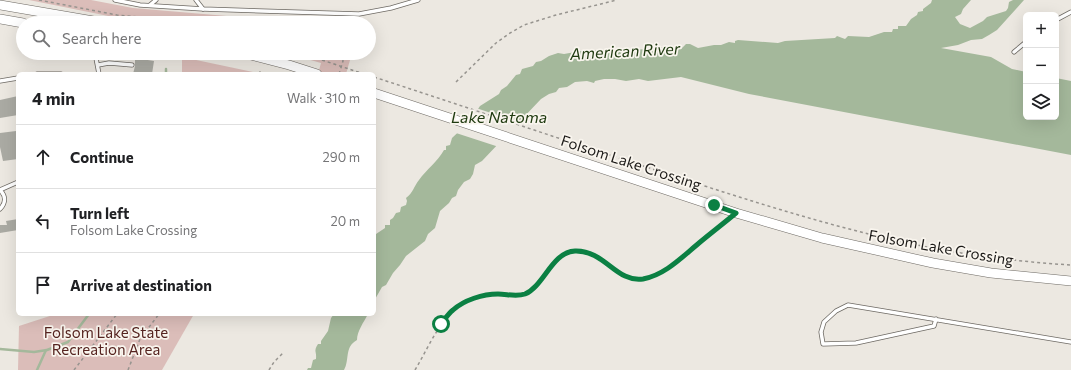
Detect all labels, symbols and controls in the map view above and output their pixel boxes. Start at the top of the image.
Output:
map controls [1023,12,1059,120]
button: + [1023,12,1059,48]
search box [16,16,376,60]
icon: search [30,27,52,49]
text: Search here [62,29,141,47]
water label: American River [568,38,681,63]
button: − [1023,48,1059,84]
button: layers [1023,84,1059,120]
text: 4 min [32,88,75,109]
text: Walk · 310 m [287,90,360,106]
water label: Lake Natoma [451,107,547,126]
street label: Folsom Lake Crossing [559,131,704,193]
icon: ahead [32,146,54,168]
text: Continue [70,148,134,166]
text: 290 m [323,149,360,165]
route end [705,196,723,214]
text: Turn left [70,204,129,222]
icon: left [32,210,54,232]
text: 20 m [331,213,360,229]
text: Folsom Lake Crossing [70,222,197,238]
street label: Folsom Lake Crossing [867,225,1015,269]
icon: arrive [32,274,54,296]
text: Arrive at destination [70,276,212,294]
route start [432,315,450,333]
park label: Folsom Lake State Recreation Area [44,323,168,358]

